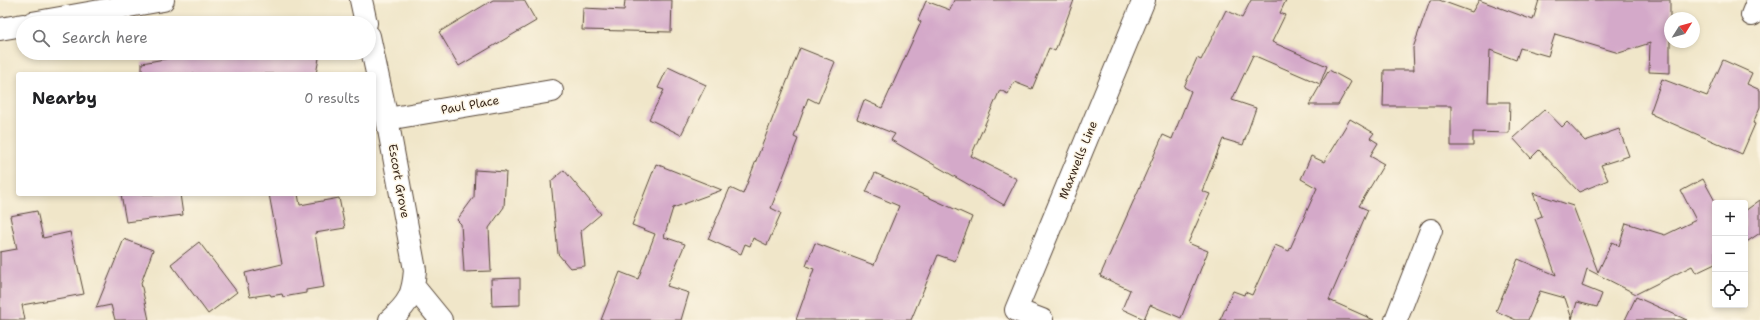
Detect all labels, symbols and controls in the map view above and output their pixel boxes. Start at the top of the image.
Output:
north arrow [1664,12,1700,48]
search box [16,16,376,60]
icon: search [30,27,52,49]
text: Search here [62,28,148,48]
text: Nearby [32,87,97,109]
text: 0 results [304,90,360,107]
street label: Paul Place [440,92,501,118]
street label: Maxwells Line [1055,118,1101,202]
street label: Escort Grove [385,143,413,219]
map controls [1712,200,1748,308]
button: + [1712,200,1748,236]
button: − [1712,236,1748,272]
button: locate [1712,272,1748,308]

